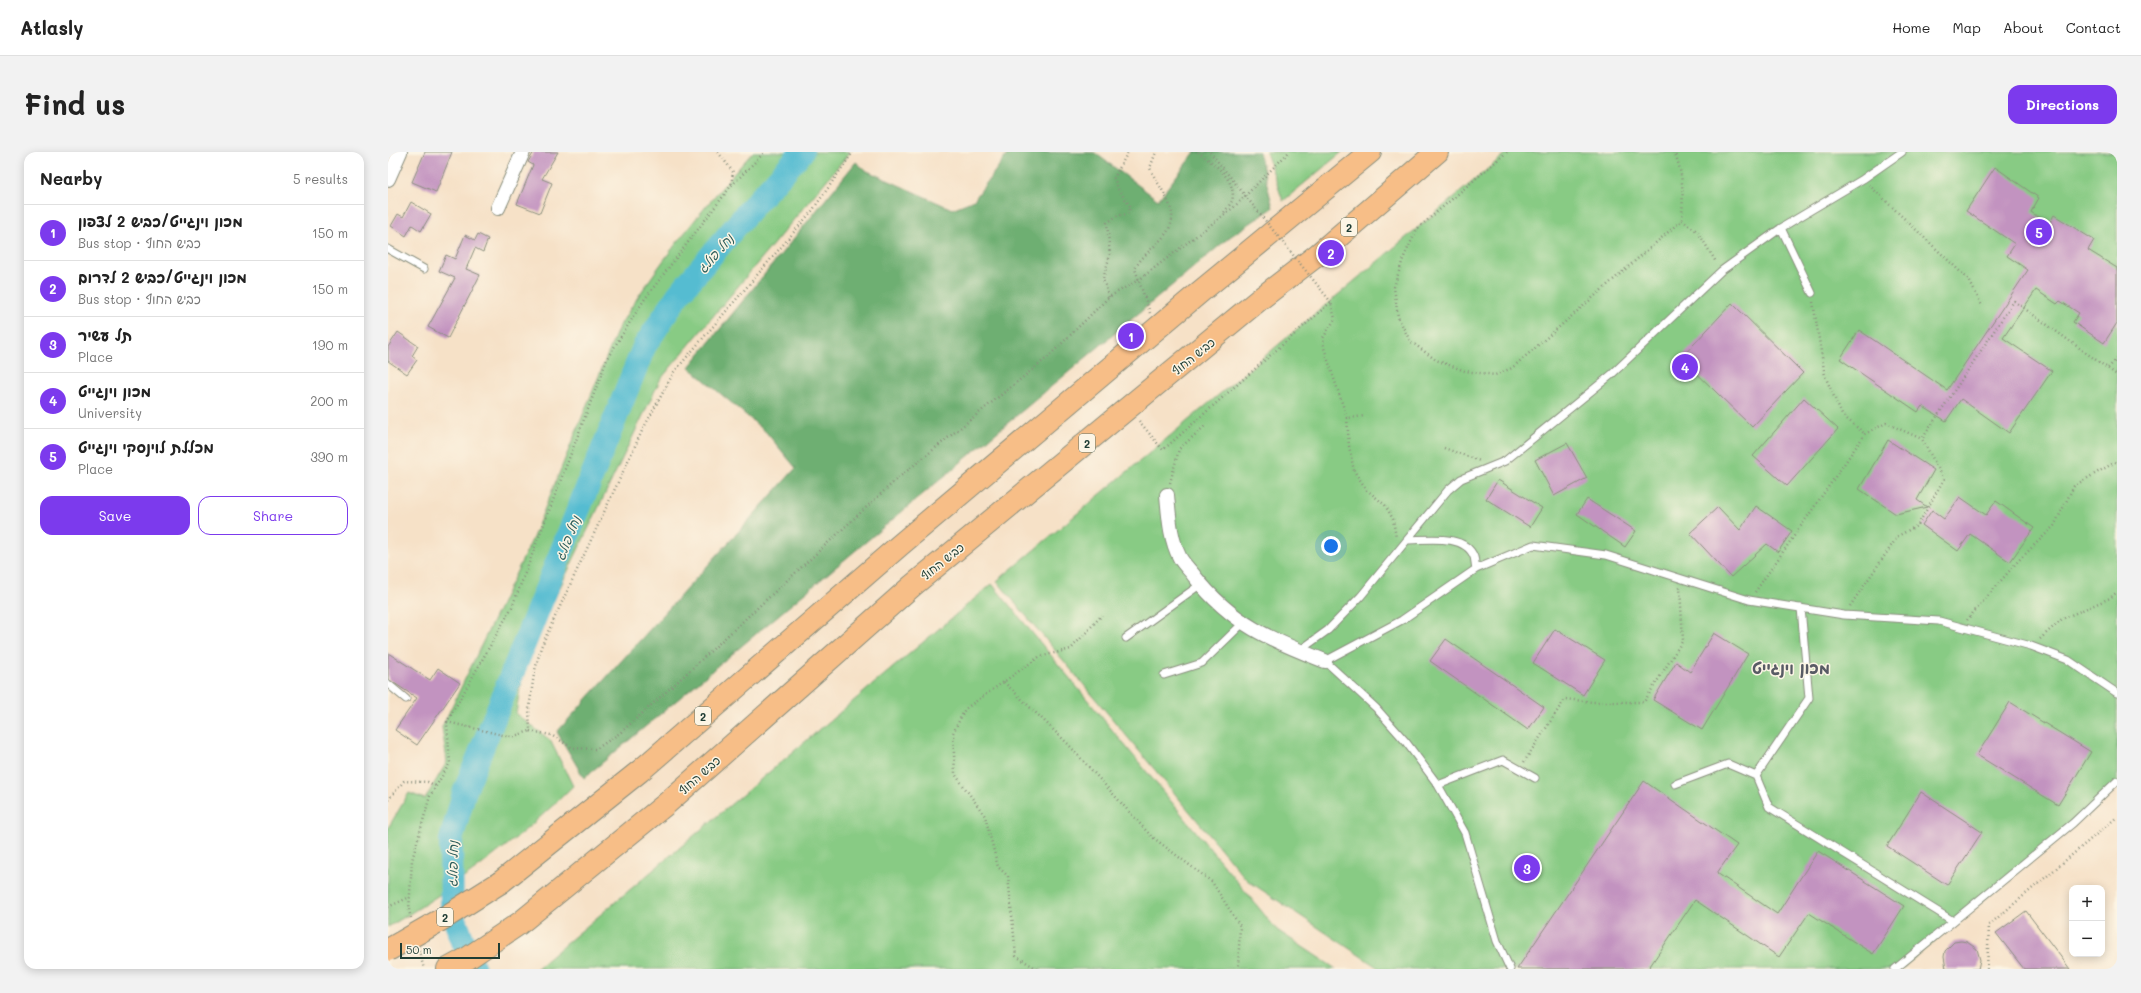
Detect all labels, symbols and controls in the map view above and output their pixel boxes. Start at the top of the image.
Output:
text: Atlasly [20,15,83,40]
text: Home [1892,18,1930,37]
text: Map [1952,18,1981,37]
text: About [2003,18,2044,37]
text: Contact [2066,18,2121,37]
button: Directions [2008,85,2117,124]
text: Find us [24,86,125,122]
text: Nearby [40,167,102,189]
text: 5 results [293,170,348,187]
text: מכון וינגייט/כביש 2 לצפון [78,211,243,231]
pin: 5 [2026,217,2052,247]
road number: 2 [1341,218,1357,236]
text: 1 [50,224,56,241]
text: 150 m [312,224,348,241]
water label: נחל פולג [693,229,737,276]
text: Bus stop · כביש החוף [78,234,201,251]
pin: 2 [1318,238,1344,268]
text: מכון וינגייט/כביש 2 לדרום [78,267,247,287]
text: 2 [49,280,57,297]
text: 150 m [312,280,348,297]
text: Bus stop · כביש החוף [78,290,201,307]
pin: 1 [1118,321,1144,351]
text: תל עשיר [78,325,132,345]
street label: כביש החוף [1168,334,1218,378]
text: 3 [49,336,57,353]
text: 190 m [312,336,348,353]
text: Place [78,348,113,365]
pin: 4 [1672,352,1698,382]
text: מכון וינגייט [78,381,151,401]
text: 4 [49,392,57,409]
text: 200 m [310,392,348,409]
text: University [78,404,142,421]
road number: 2 [1079,434,1095,452]
text: מכללת לוינסקי וינגייט [78,437,214,457]
text: 5 [49,448,57,465]
text: 390 m [310,448,348,465]
text: Place [78,460,113,477]
button: Save [40,496,190,535]
button: Share [198,496,348,535]
water label: נחל פולג [550,512,584,563]
your location [1321,536,1341,556]
street label: כביש החוף [917,539,967,583]
district label: מכון וינגייט [1752,657,1830,678]
road number: 2 [695,707,711,725]
street label: כביש החוף [675,752,723,798]
water label: נחל פולג [443,840,461,887]
pin: 3 [1514,853,1540,883]
map controls [2069,885,2105,957]
button: + [2069,885,2105,921]
road number: 2 [437,908,453,926]
button: − [2069,921,2105,957]
scale bar [400,941,500,960]
text: 50 m [406,942,432,957]

